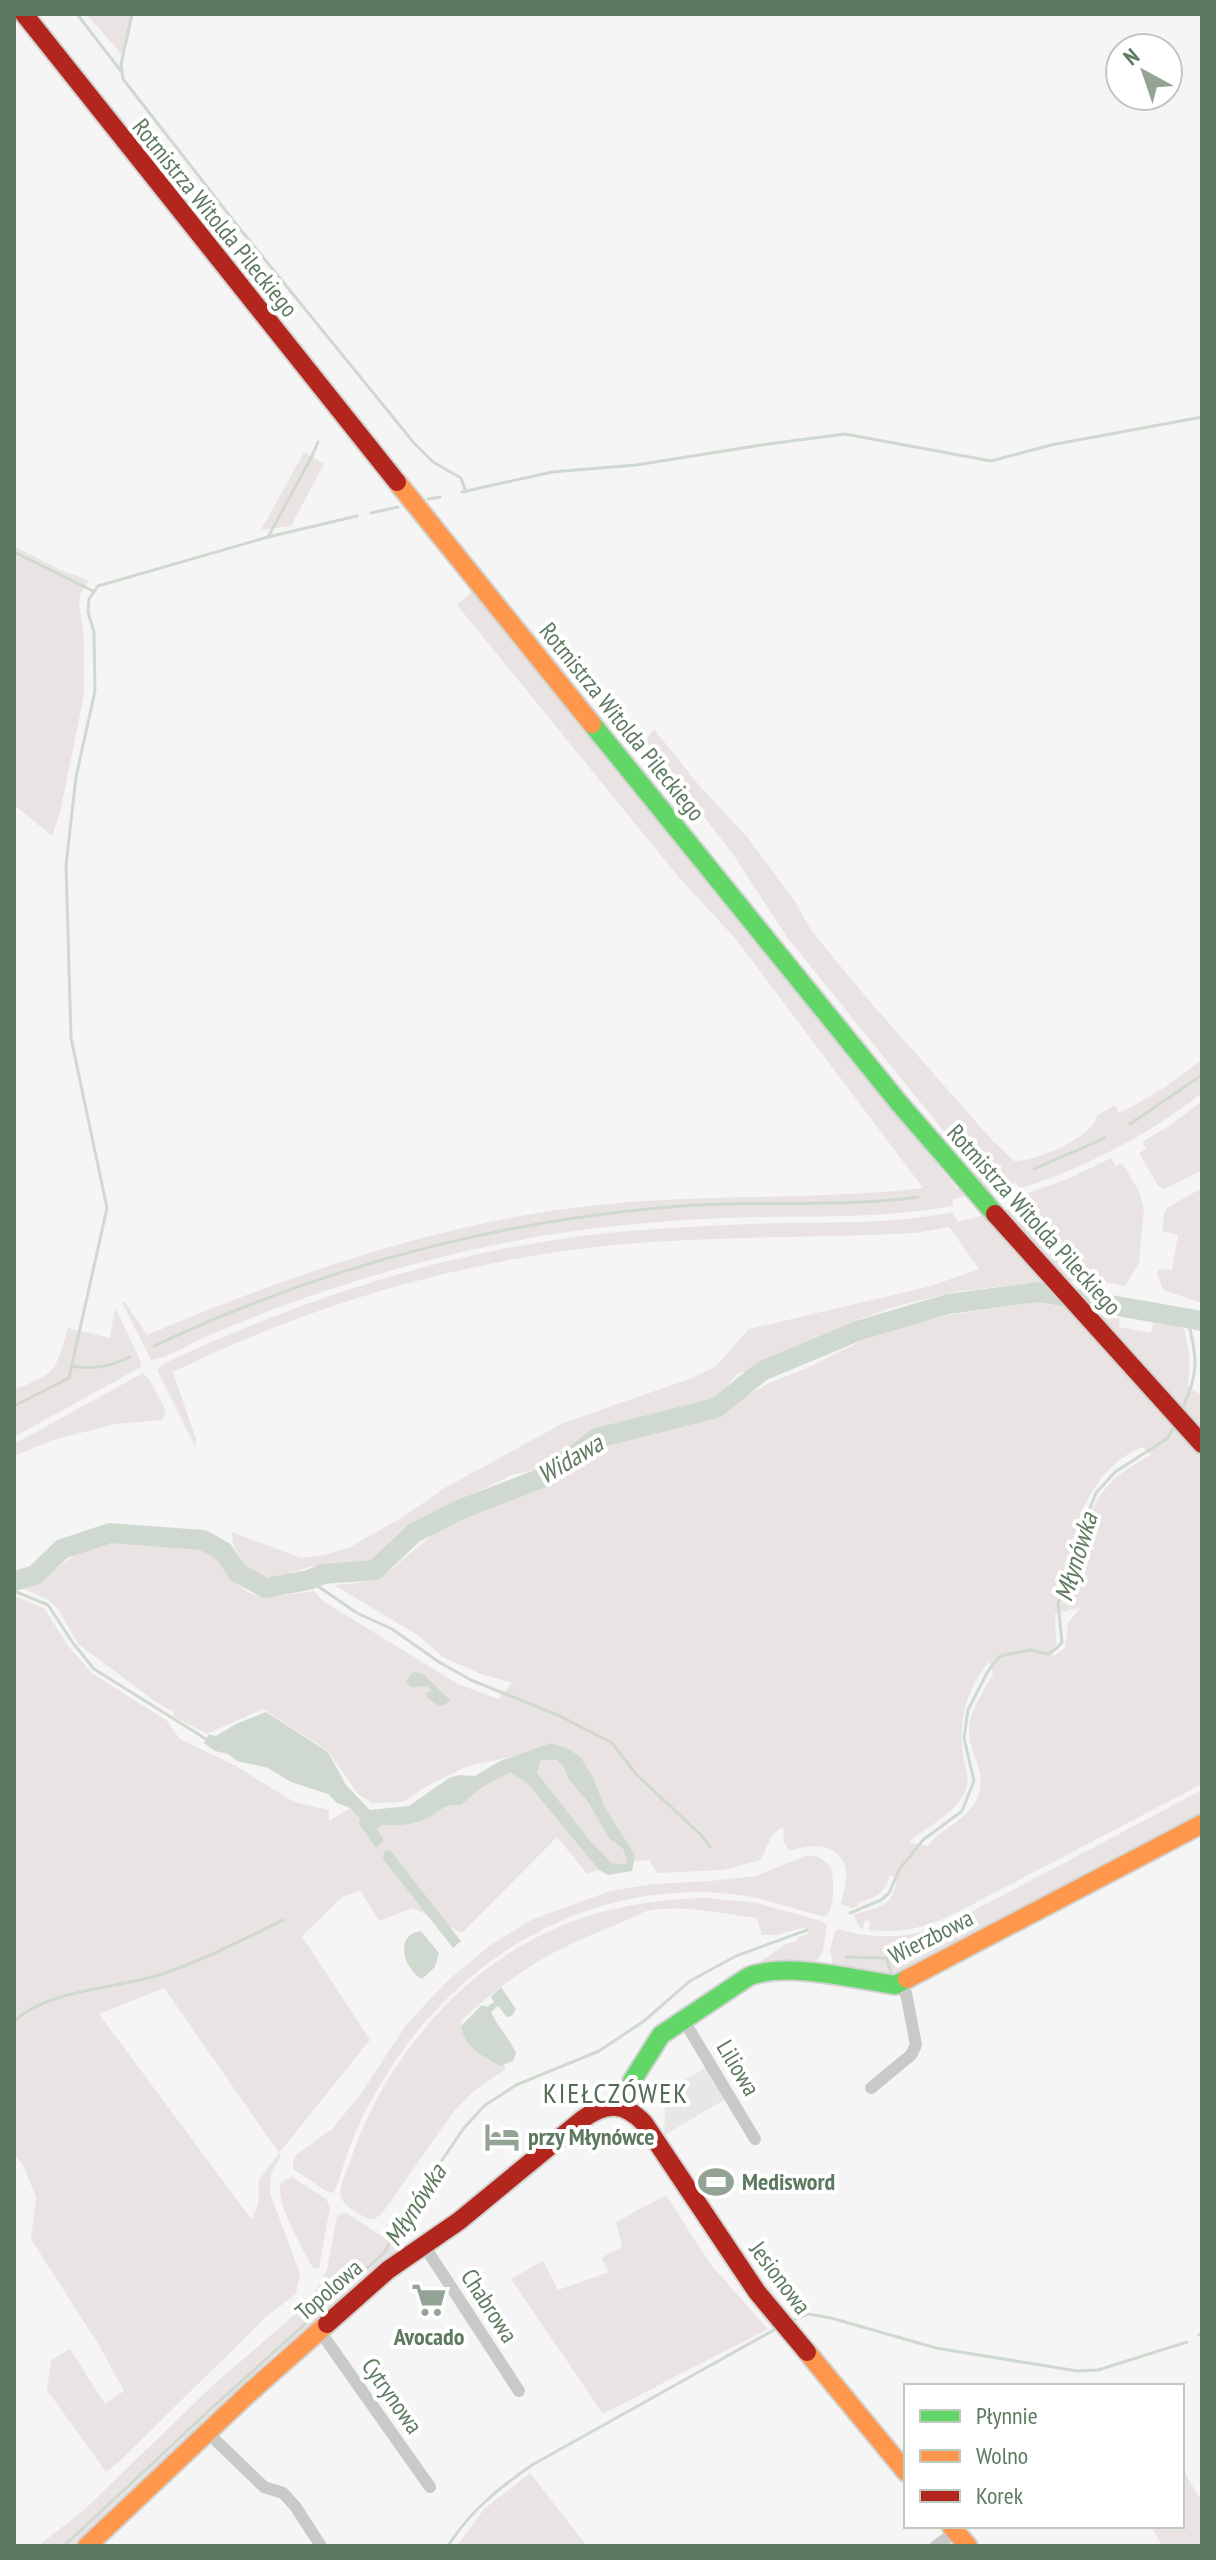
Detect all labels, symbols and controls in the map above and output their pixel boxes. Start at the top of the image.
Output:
north arrow [1104,32,1184,112]
text: N [1118,42,1145,71]
street label: Rotmistrza Witolda Pileckiego [126,112,305,323]
street label: Rotmistrza Witolda Pileckiego [533,616,712,827]
street label: Rotmistrza Witolda Pileckiego [940,1118,1128,1322]
water label: Widawa [531,1425,610,1491]
water label: Młynówka [1046,1507,1105,1605]
street label: Wierzbowa [883,1902,978,1971]
street label: Liliowa [710,2034,767,2101]
district label: KIEŁCZÓWEK [543,2074,689,2111]
hotel icon: przy Młynówce [483,2118,521,2156]
place label: przy Młynówce [528,2121,654,2152]
water label: Młynówka [376,2156,454,2252]
sports icon: Medisword [697,2163,735,2201]
place label: Medisword [742,2166,835,2197]
street label: Jesionowa [742,2234,818,2321]
street label: Topolowa [289,2252,369,2327]
street label: Chabrowa [454,2263,525,2349]
supermarket icon: Avocado [410,2281,448,2319]
place label: Avocado [393,2321,465,2352]
street label: Cytrynowa [355,2352,430,2440]
legend [904,2384,1184,2528]
text: Płynnie [976,2400,1038,2431]
text: Wolno [976,2440,1028,2471]
text: Korek [976,2480,1024,2511]

